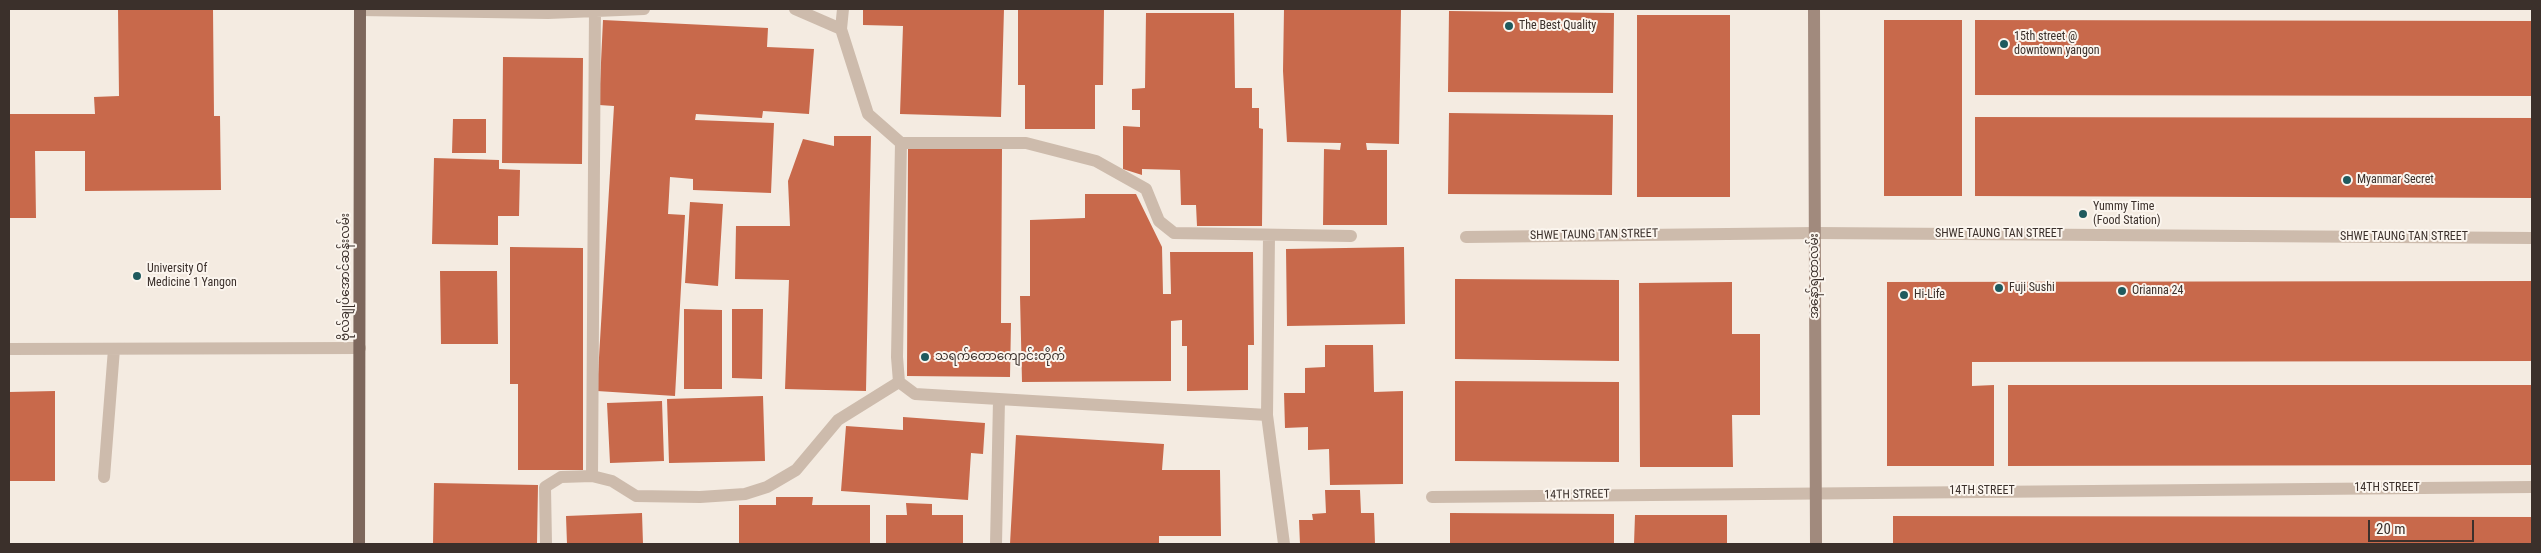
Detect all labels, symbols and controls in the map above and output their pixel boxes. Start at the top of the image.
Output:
place label: The Best Quality [1519,19,1596,33]
marker: The Best Quality [1503,20,1515,32]
place label: 15th street @ downtown yangon [2014,30,2100,58]
marker: 15th street @ downtown yangon [1998,38,2010,50]
place label: Myanmar Secret [2357,173,2434,187]
marker: Myanmar Secret [2341,174,2353,186]
place label: Yummy Time (Food Station) [2093,200,2161,228]
marker: Yummy Time (Food Station) [2077,208,2089,220]
street label: ဗိုလ်ချုပ်အောင်ဆန်းလမ်း [339,213,353,341]
street label: SHWE TAUNG TAN STREET [1530,227,1658,243]
street label: SHWE TAUNG TAN STREET [1935,227,2063,241]
street label: SHWE TAUNG TAN STREET [2340,230,2468,244]
street label: အနော်ရထာလမ်း [1808,233,1822,319]
place label: University Of Medicine 1 Yangon [147,262,237,290]
marker: University Of Medicine 1 Yangon [131,270,143,282]
place label: Fuji Sushi [2009,281,2055,295]
marker: Fuji Sushi [1993,282,2005,294]
place label: Orianna 24 [2132,284,2183,298]
marker: Orianna 24 [2116,285,2128,297]
place label: Hi-Life [1914,288,1945,302]
marker: Hi-Life [1898,289,1910,301]
place label: သရက်တောကျောင်းတိုက် [935,350,1065,364]
marker: သရက်တောကျောင်းတိုက် [919,351,931,363]
street label: 14TH STREET [2354,481,2420,495]
street label: 14TH STREET [1949,484,2015,498]
street label: 14TH STREET [1544,487,1610,503]
scale bar [2371,510,2477,542]
text: 20 m [2376,520,2406,538]

